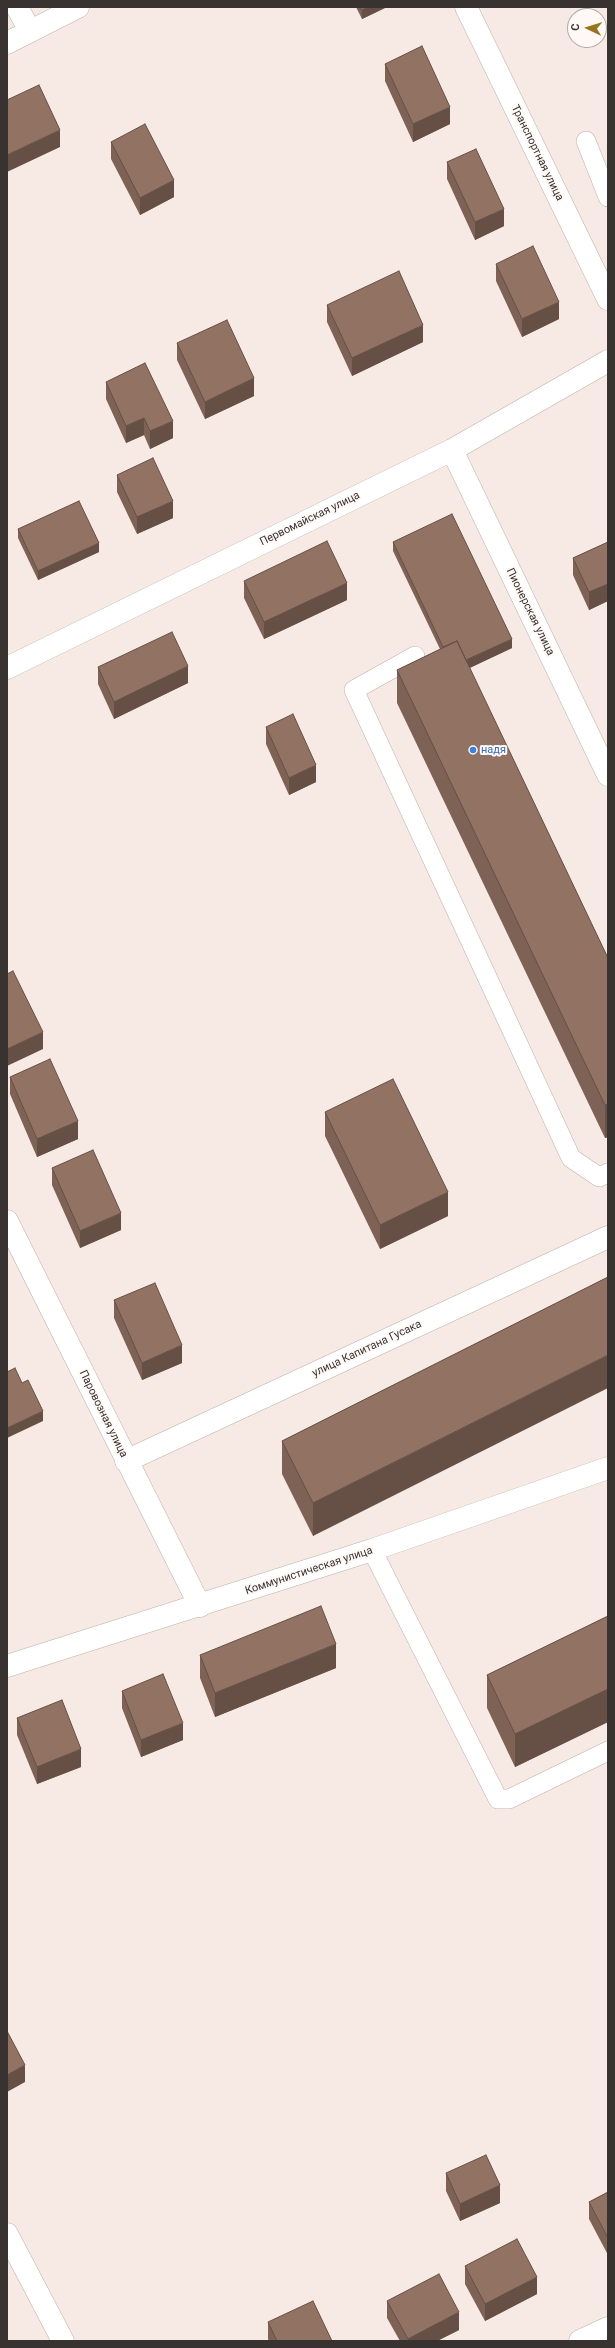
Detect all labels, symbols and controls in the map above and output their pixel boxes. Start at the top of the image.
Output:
north arrow [567,8,607,48]
text: С [569,23,582,31]
street label: Транспортная улица [508,103,566,203]
street label: Первомайская улица [258,489,362,549]
street label: Пионерская улица [503,566,557,658]
place label: надя [481,743,506,757]
marker: надя [468,745,478,755]
street label: улица Капитана Гусака [310,1318,424,1380]
street label: Паровозная улица [76,1368,130,1460]
street label: Коммунистическая улица [244,1544,374,1598]

